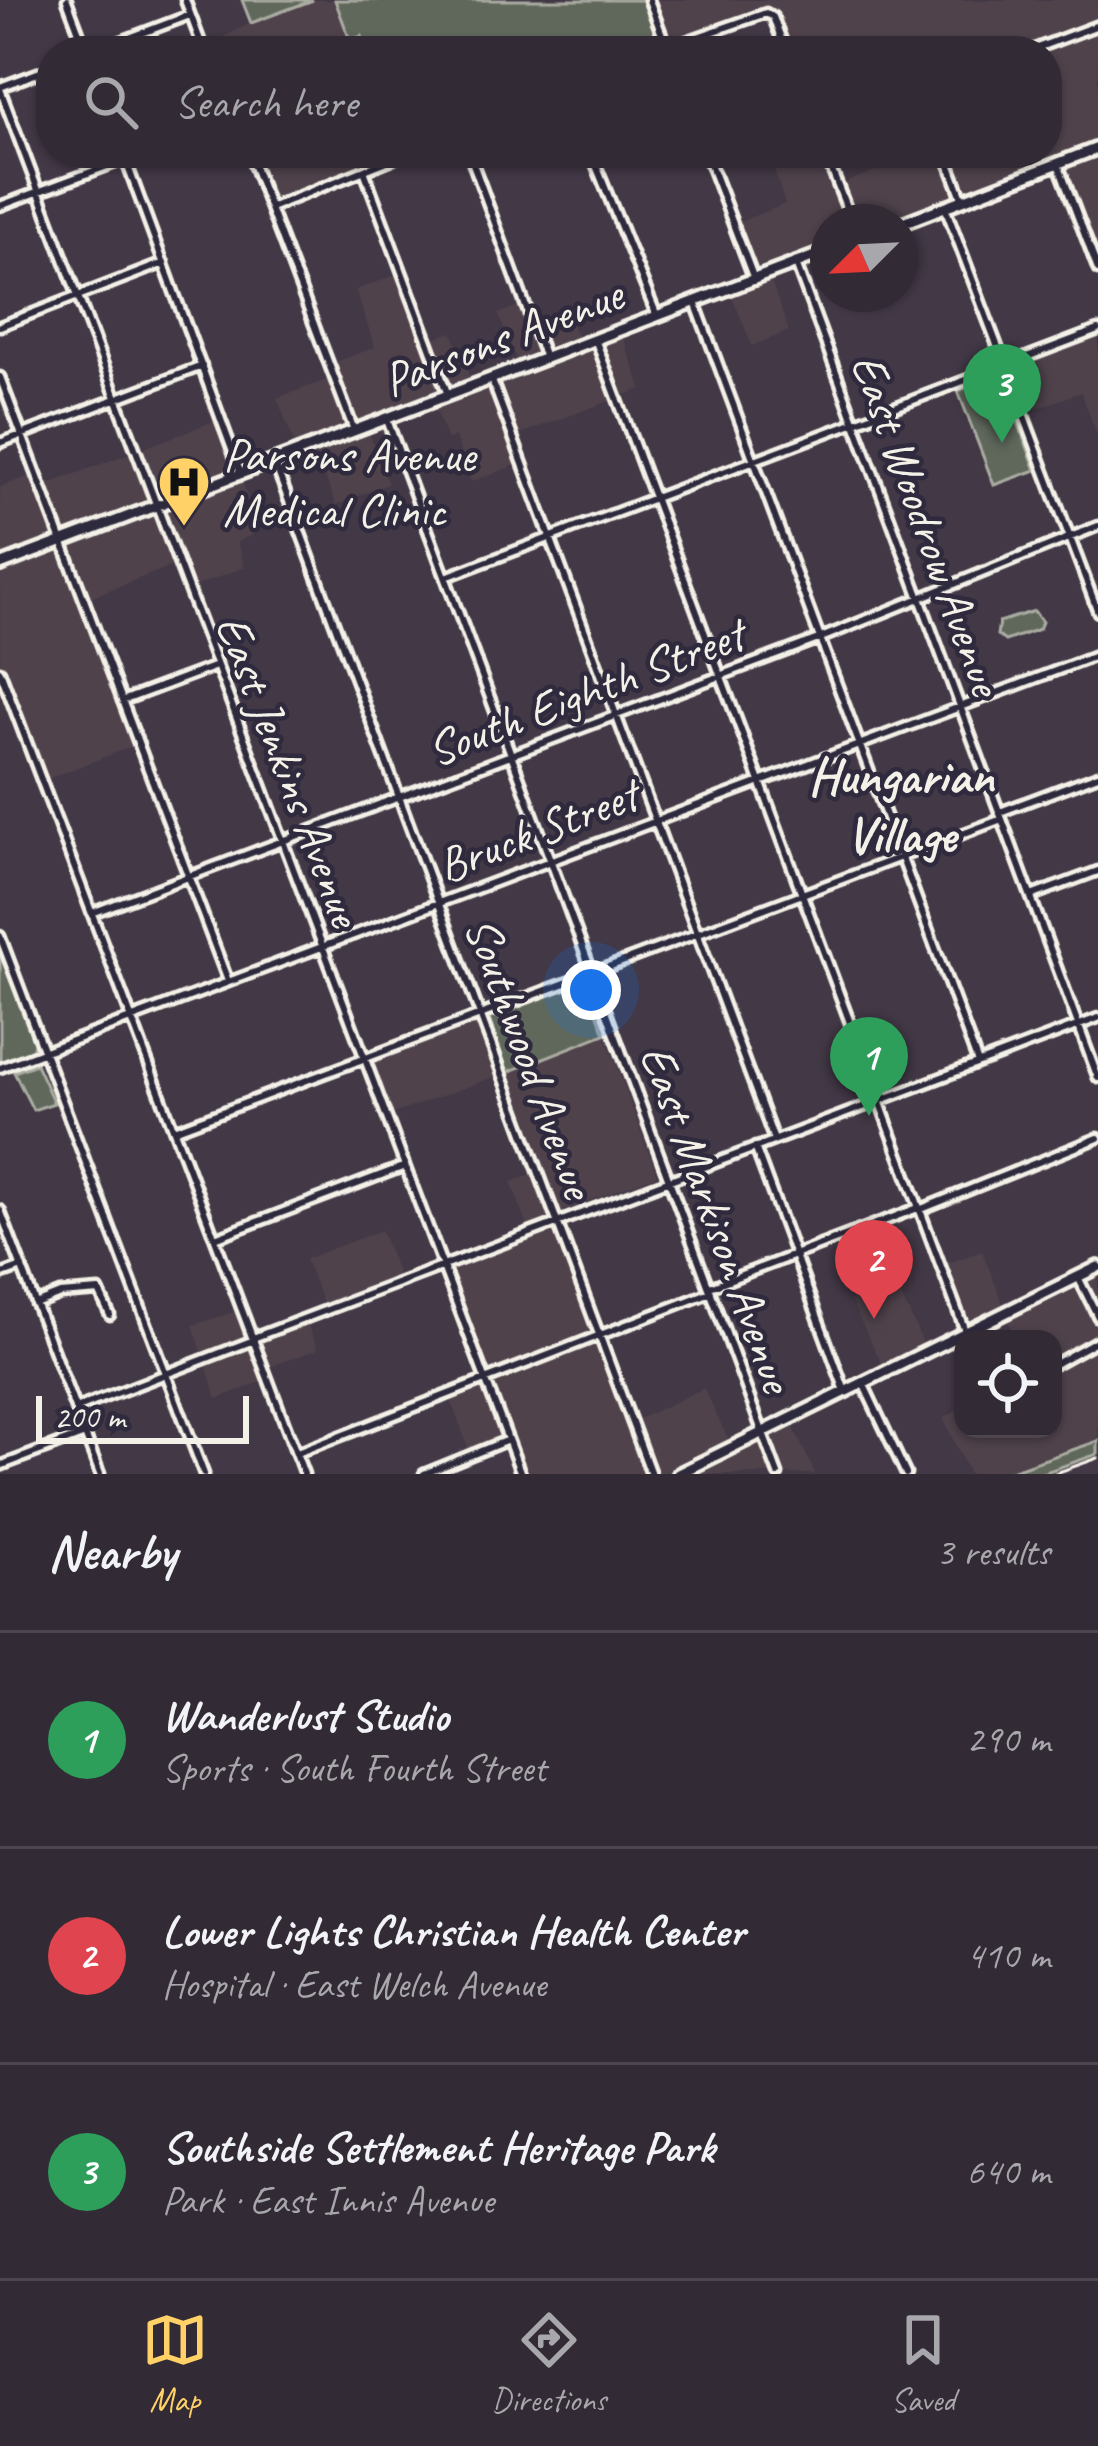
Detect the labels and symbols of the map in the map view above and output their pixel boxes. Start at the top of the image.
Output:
north arrow [810,204,918,312]
street label: Parsons Avenue [374,263,634,410]
pin: 3 [963,344,1041,443]
street label: East Woodrow Avenue [838,346,1018,706]
place label: Parsons Avenue Medical Clinic [223,425,478,540]
hospital icon: Parsons Avenue Medical Clinic [156,454,212,528]
street label: South Eighth Street [419,602,758,780]
street label: East Jenkins Avenue [202,606,377,938]
district label: Hungarian Village [808,744,995,867]
street label: Bruck Street [429,762,652,895]
street label: Southwood Avenue [451,908,610,1209]
your location [561,960,621,1020]
pin: 1 [830,1017,908,1116]
street label: East Markison Avenue [627,1037,809,1403]
pin: 2 [835,1220,913,1319]
scale bar [36,1390,249,1443]

